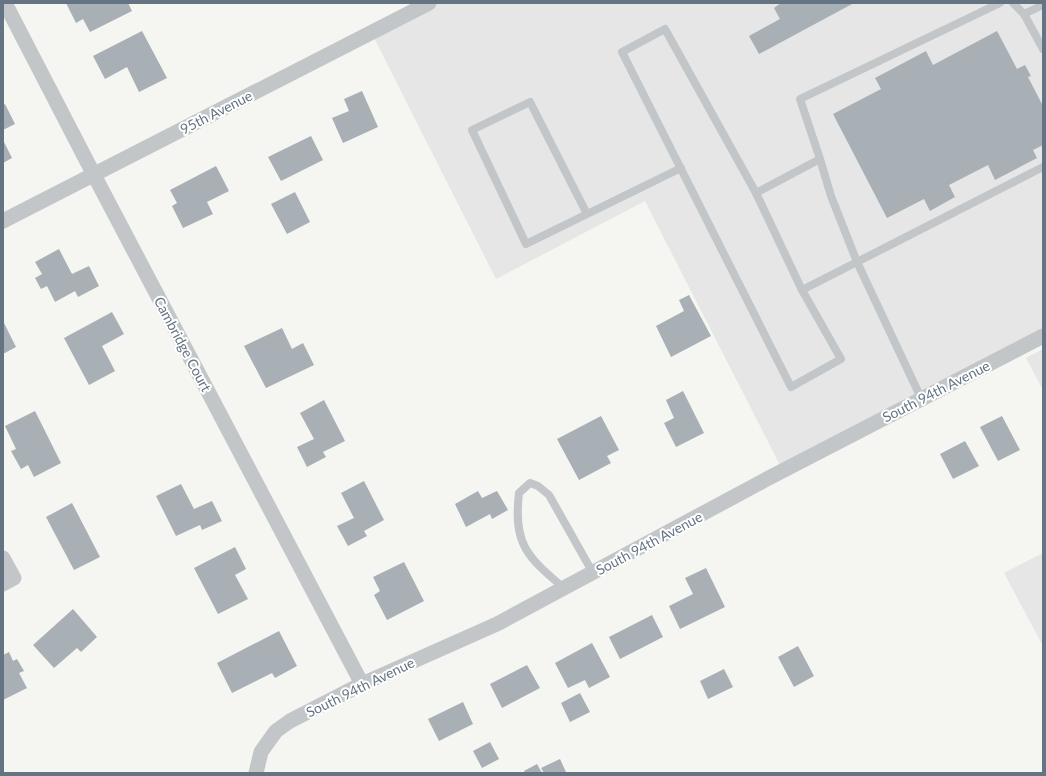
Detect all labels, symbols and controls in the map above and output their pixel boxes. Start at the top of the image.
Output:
street label: 95th Avenue [177,87,255,137]
street label: Cambridge Court [151,294,215,394]
street label: South 94th Avenue [879,357,993,425]
street label: South 94th Avenue [593,508,705,578]
street label: South 94th Avenue [303,653,417,721]

